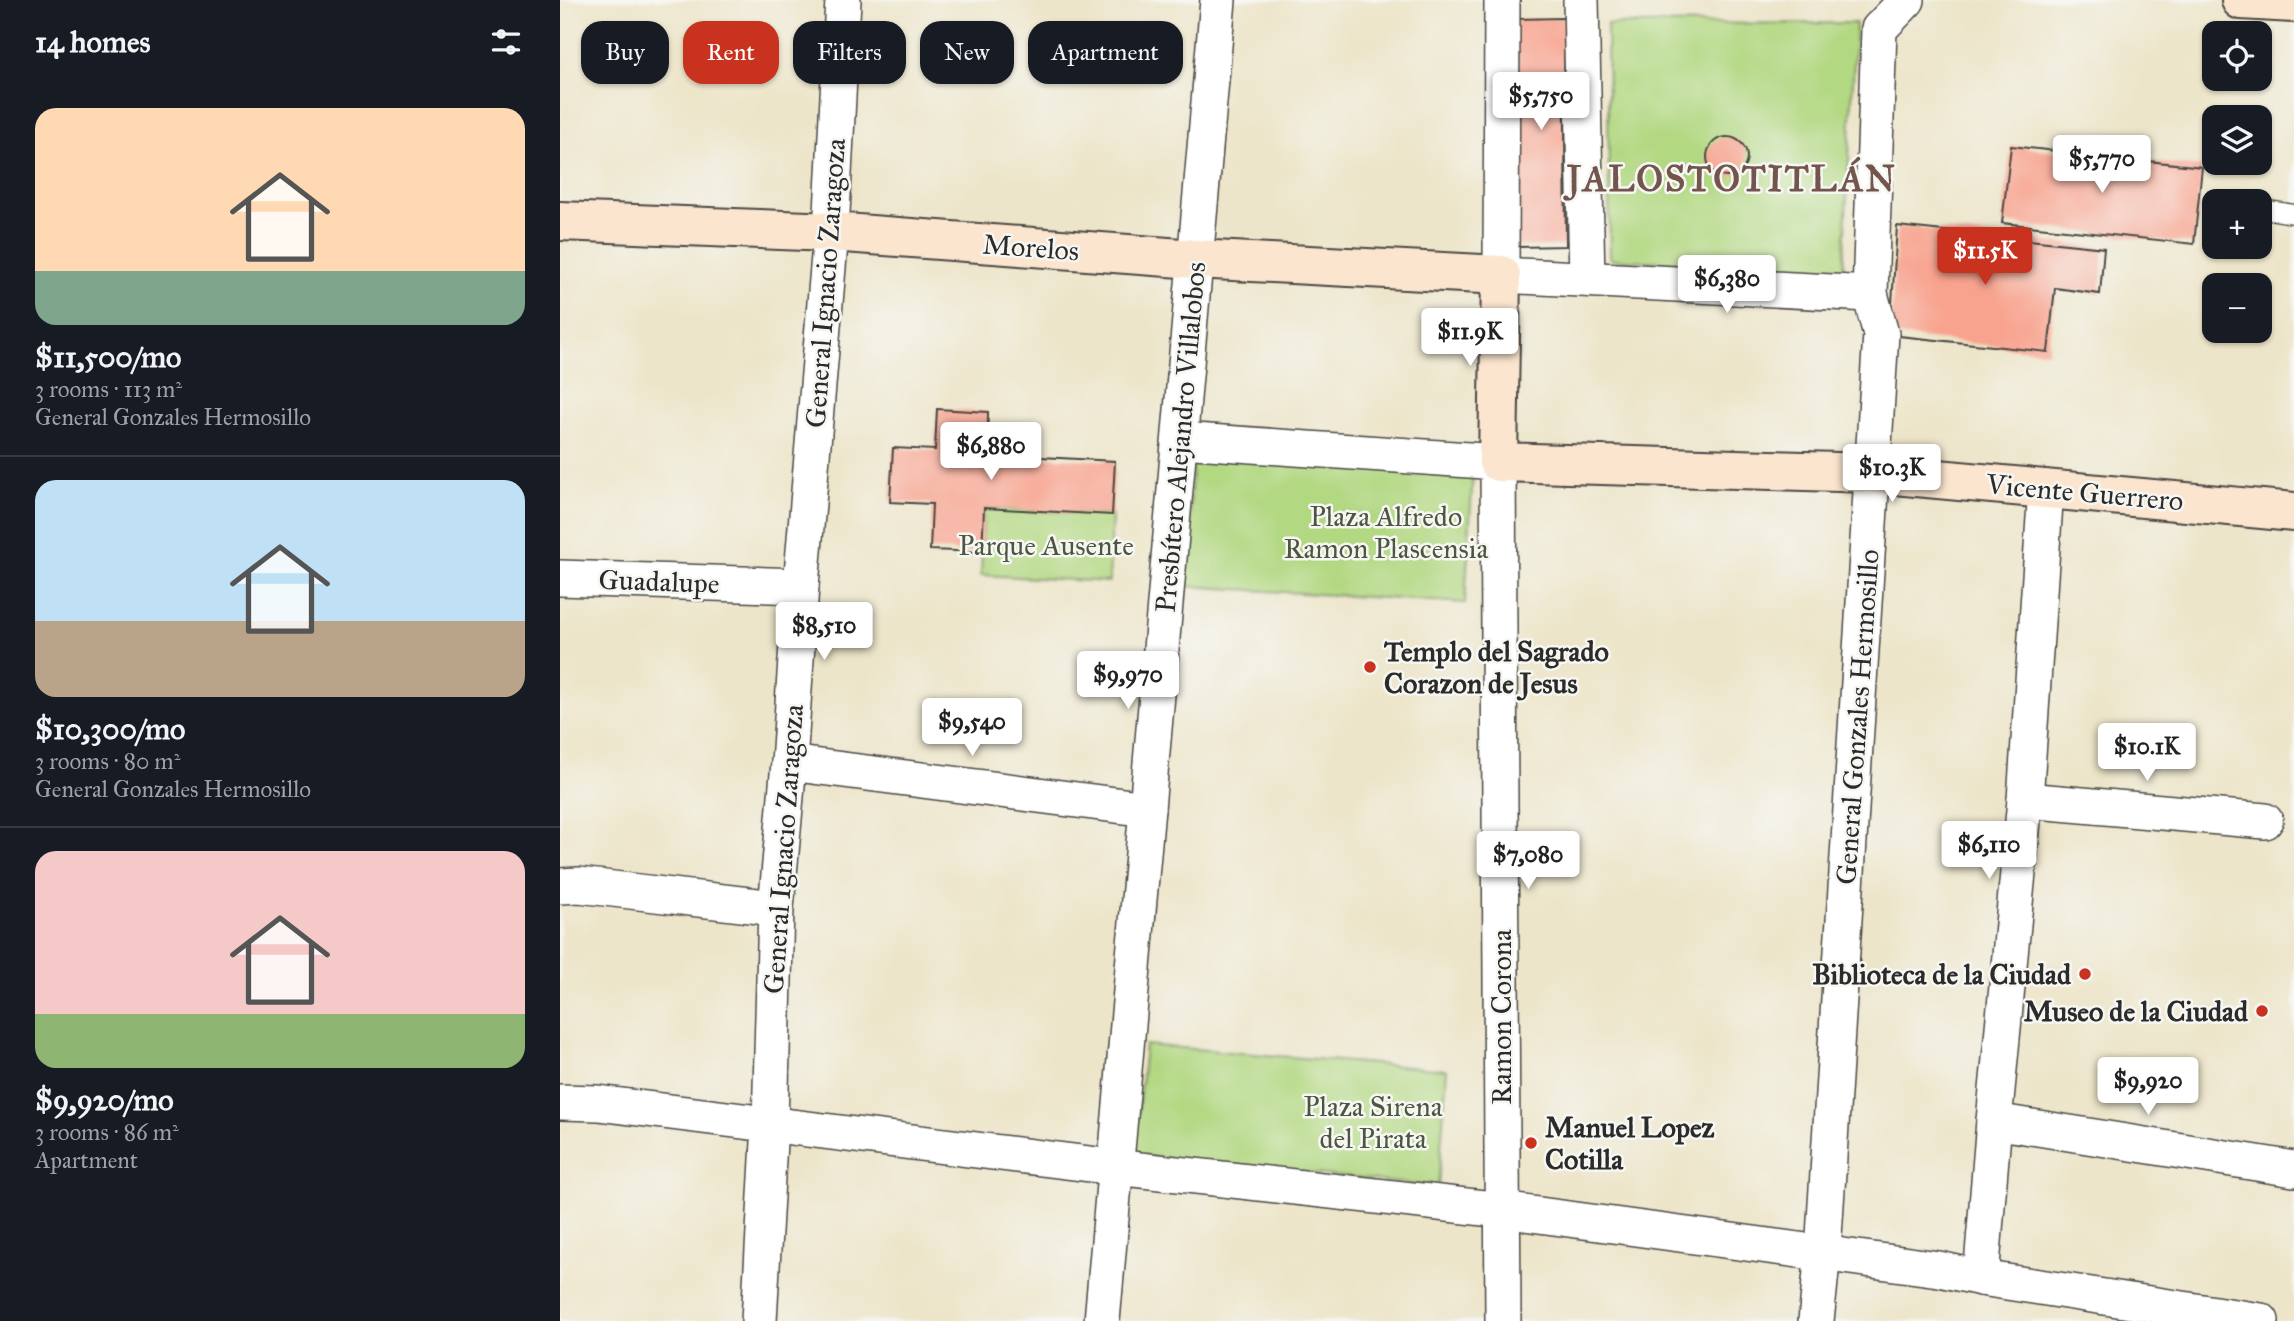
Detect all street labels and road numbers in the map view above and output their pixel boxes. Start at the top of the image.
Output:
street label: General Ignacio Zaragoza [798,137,853,429]
street label: Morelos [982,227,1080,268]
street label: Presbítero Alejandro Villalobos [1148,260,1213,614]
street label: Vicente Guerrero [1984,466,2185,519]
street label: General Gonzales Hermosillo [1828,548,1887,886]
street label: Guadalupe [598,562,720,601]
street label: General Ignacio Zaragoza [756,703,811,995]
street label: Ramon Corona [1484,929,1519,1105]

